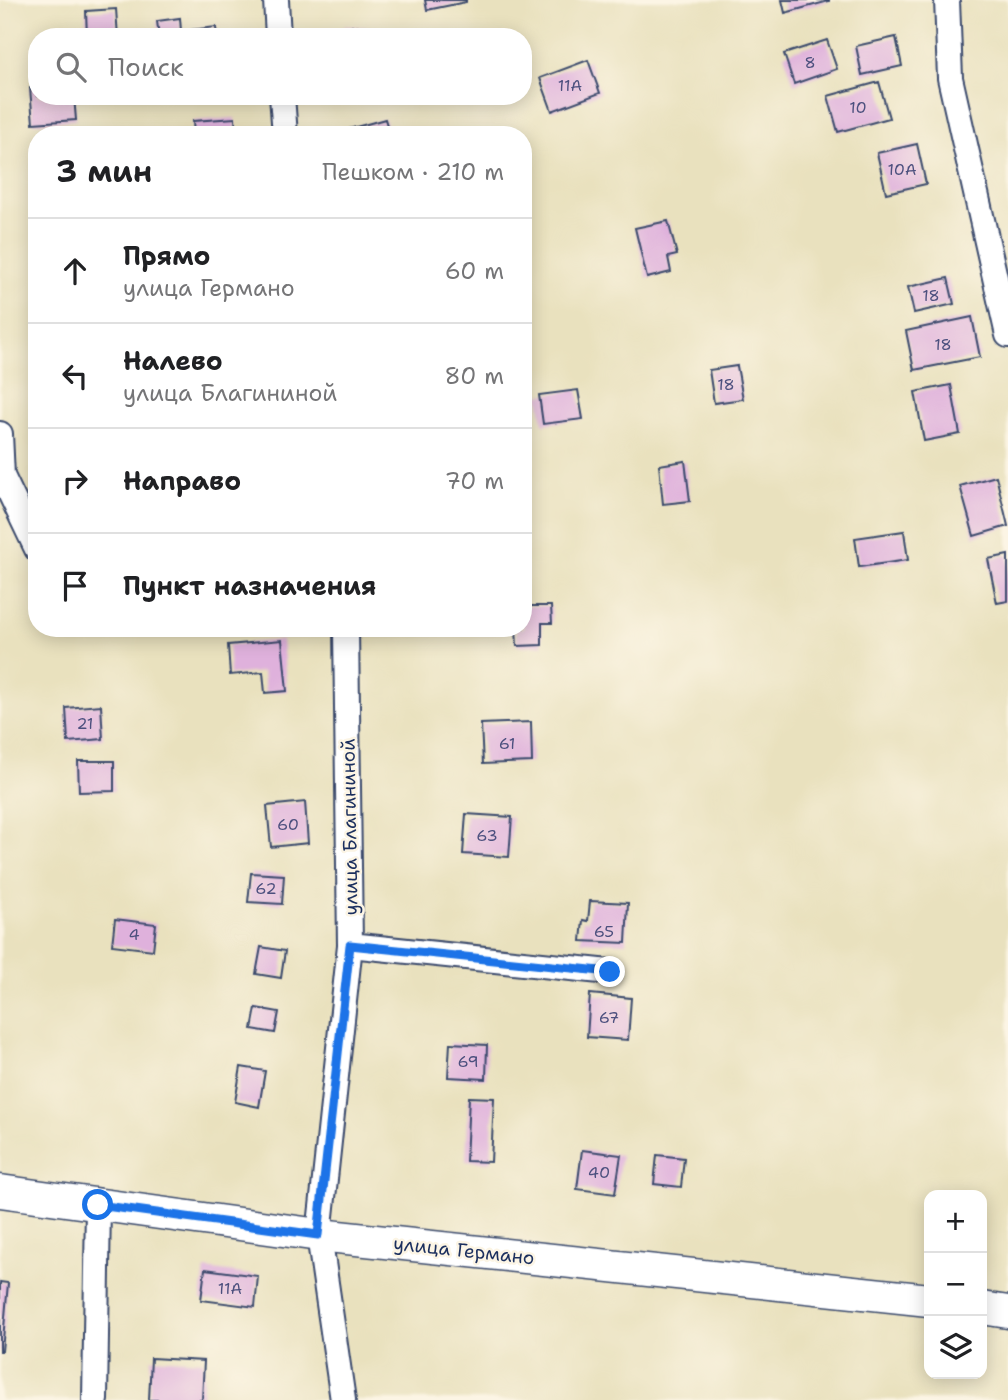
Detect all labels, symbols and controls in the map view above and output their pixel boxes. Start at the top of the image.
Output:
search box [28,28,532,105]
icon: search [52,48,90,86]
text: Поиск [108,49,184,84]
house number: 8 [804,52,816,73]
house number: 11А [558,75,582,96]
house number: 10 [849,97,867,118]
text: 3 мин [56,151,152,192]
text: Пешком · 210 m [322,157,504,187]
house number: 10А [887,159,917,180]
text: Прямо [123,238,211,273]
icon: ahead [56,252,94,290]
text: 60 m [445,256,504,286]
text: улица Германо [123,273,295,303]
house number: 18 [922,285,940,306]
house number: 18 [934,334,952,355]
text: Налево [123,343,223,378]
icon: left [56,357,94,395]
text: 80 m [445,361,504,391]
house number: 18 [717,374,735,395]
text: улица Благининой [123,378,337,408]
icon: right [56,462,94,500]
text: Направо [123,463,241,498]
text: 70 m [445,466,504,496]
icon: arrive [56,567,94,605]
text: Пункт назначения [123,568,376,603]
house number: 21 [76,713,94,734]
house number: 61 [499,733,515,754]
street label: улица Благининой [335,738,364,916]
house number: 60 [277,814,299,835]
house number: 63 [476,825,498,846]
house number: 62 [255,878,277,899]
house number: 65 [594,921,614,942]
house number: 4 [128,924,140,945]
route end [594,956,625,987]
house number: 67 [599,1007,619,1028]
house number: 69 [457,1051,479,1072]
house number: 40 [588,1162,610,1183]
route start [82,1189,113,1220]
map controls [924,1190,987,1379]
button: + [924,1190,987,1253]
street label: улица Германо [392,1231,536,1270]
button: − [924,1253,987,1316]
house number: 11А [218,1278,242,1299]
button: layers [924,1316,987,1379]

